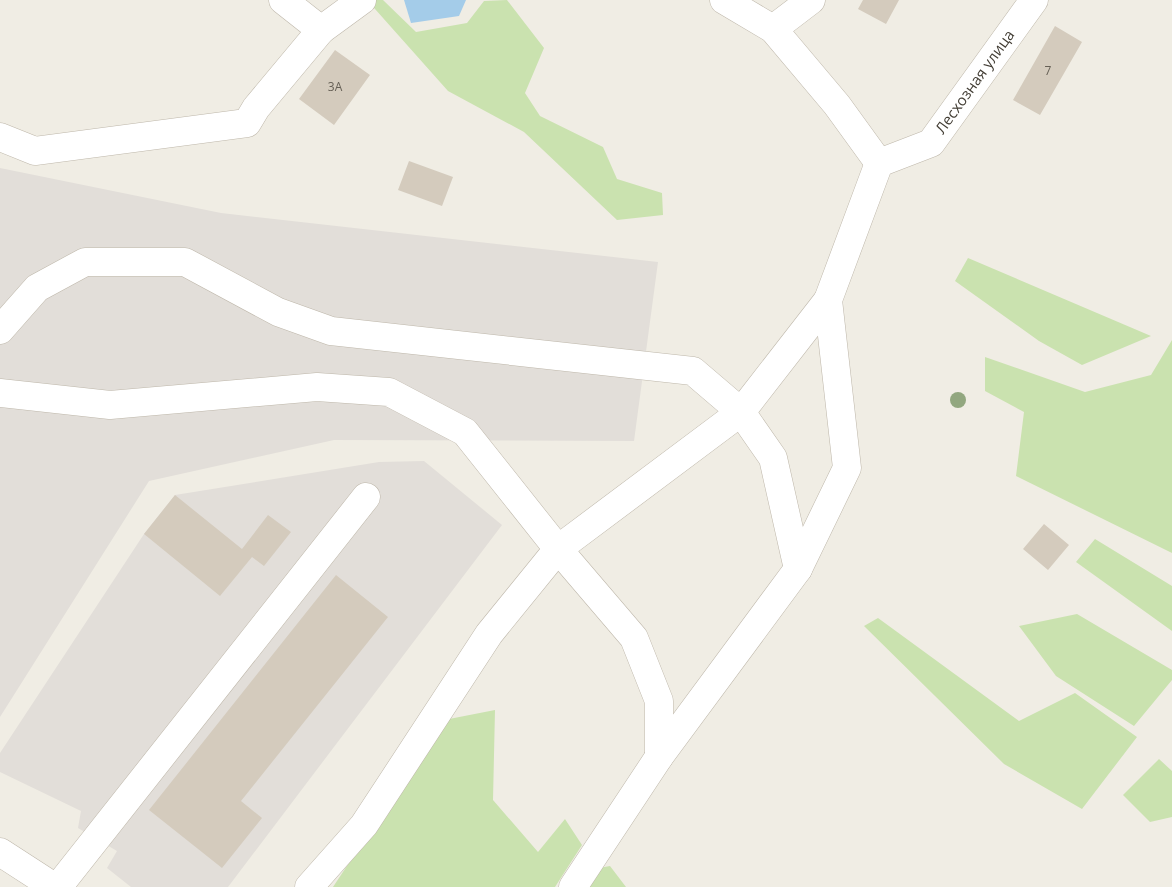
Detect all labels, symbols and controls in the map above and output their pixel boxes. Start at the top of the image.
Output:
street label: Лесхозная улица [930,25,1018,137]
house number: 7 [1045,62,1052,79]
house number: 3А [328,78,343,95]

